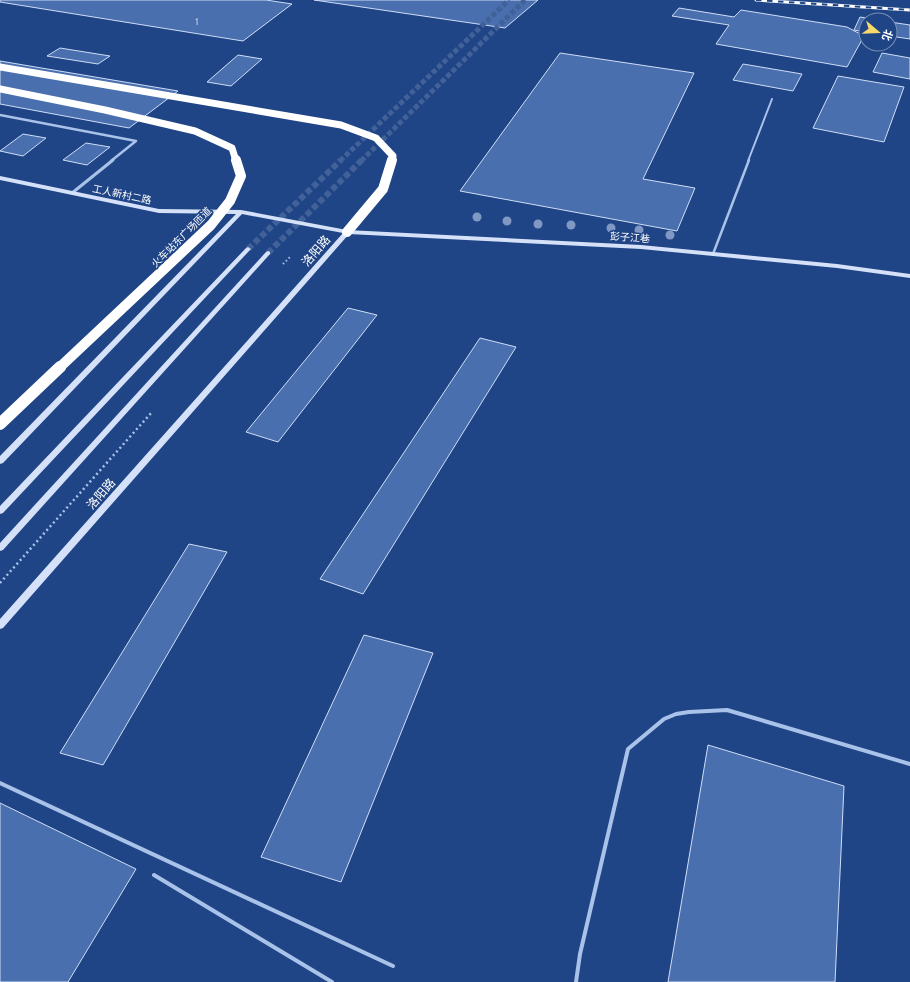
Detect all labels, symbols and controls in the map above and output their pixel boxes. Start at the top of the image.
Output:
north arrow [858,12,898,52]
house number: 1 [195,17,199,28]
text: 北 [878,27,895,42]
street label: 工人新村二路 [91,183,152,208]
street label: 火车站东广场匝道 [149,205,215,271]
street label: 彭子江巷 [609,231,650,246]
street label: 洛阳路 [299,233,335,270]
street label: 洛阳路 [84,476,120,513]

